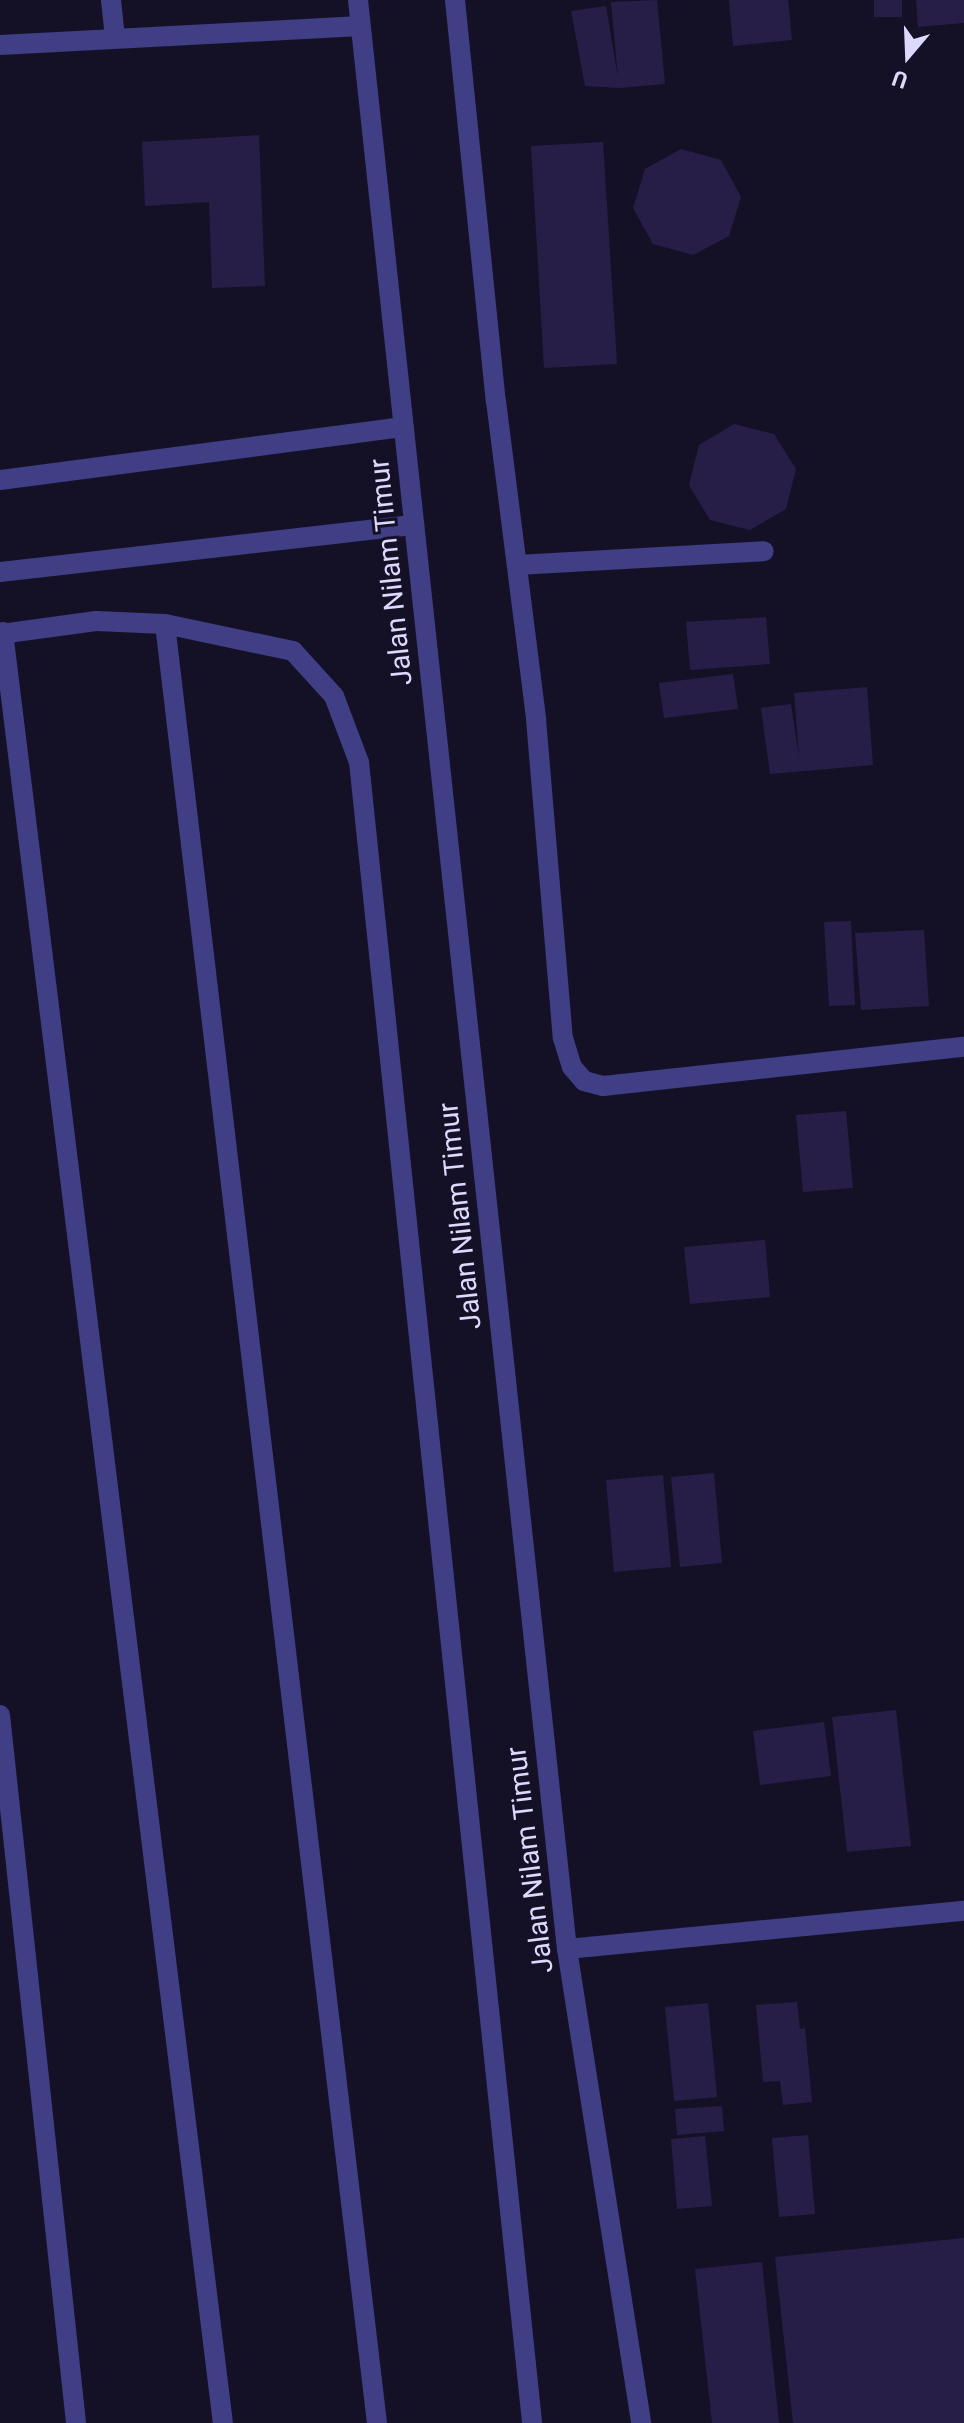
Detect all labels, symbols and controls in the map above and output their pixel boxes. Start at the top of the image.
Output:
north arrow [868,16,948,96]
text: U [889,65,911,93]
street label: Jalan Nilam Timur [362,457,420,687]
street label: Jalan Nilam Timur [431,1101,489,1331]
street label: Jalan Nilam Timur [499,1745,561,1975]

